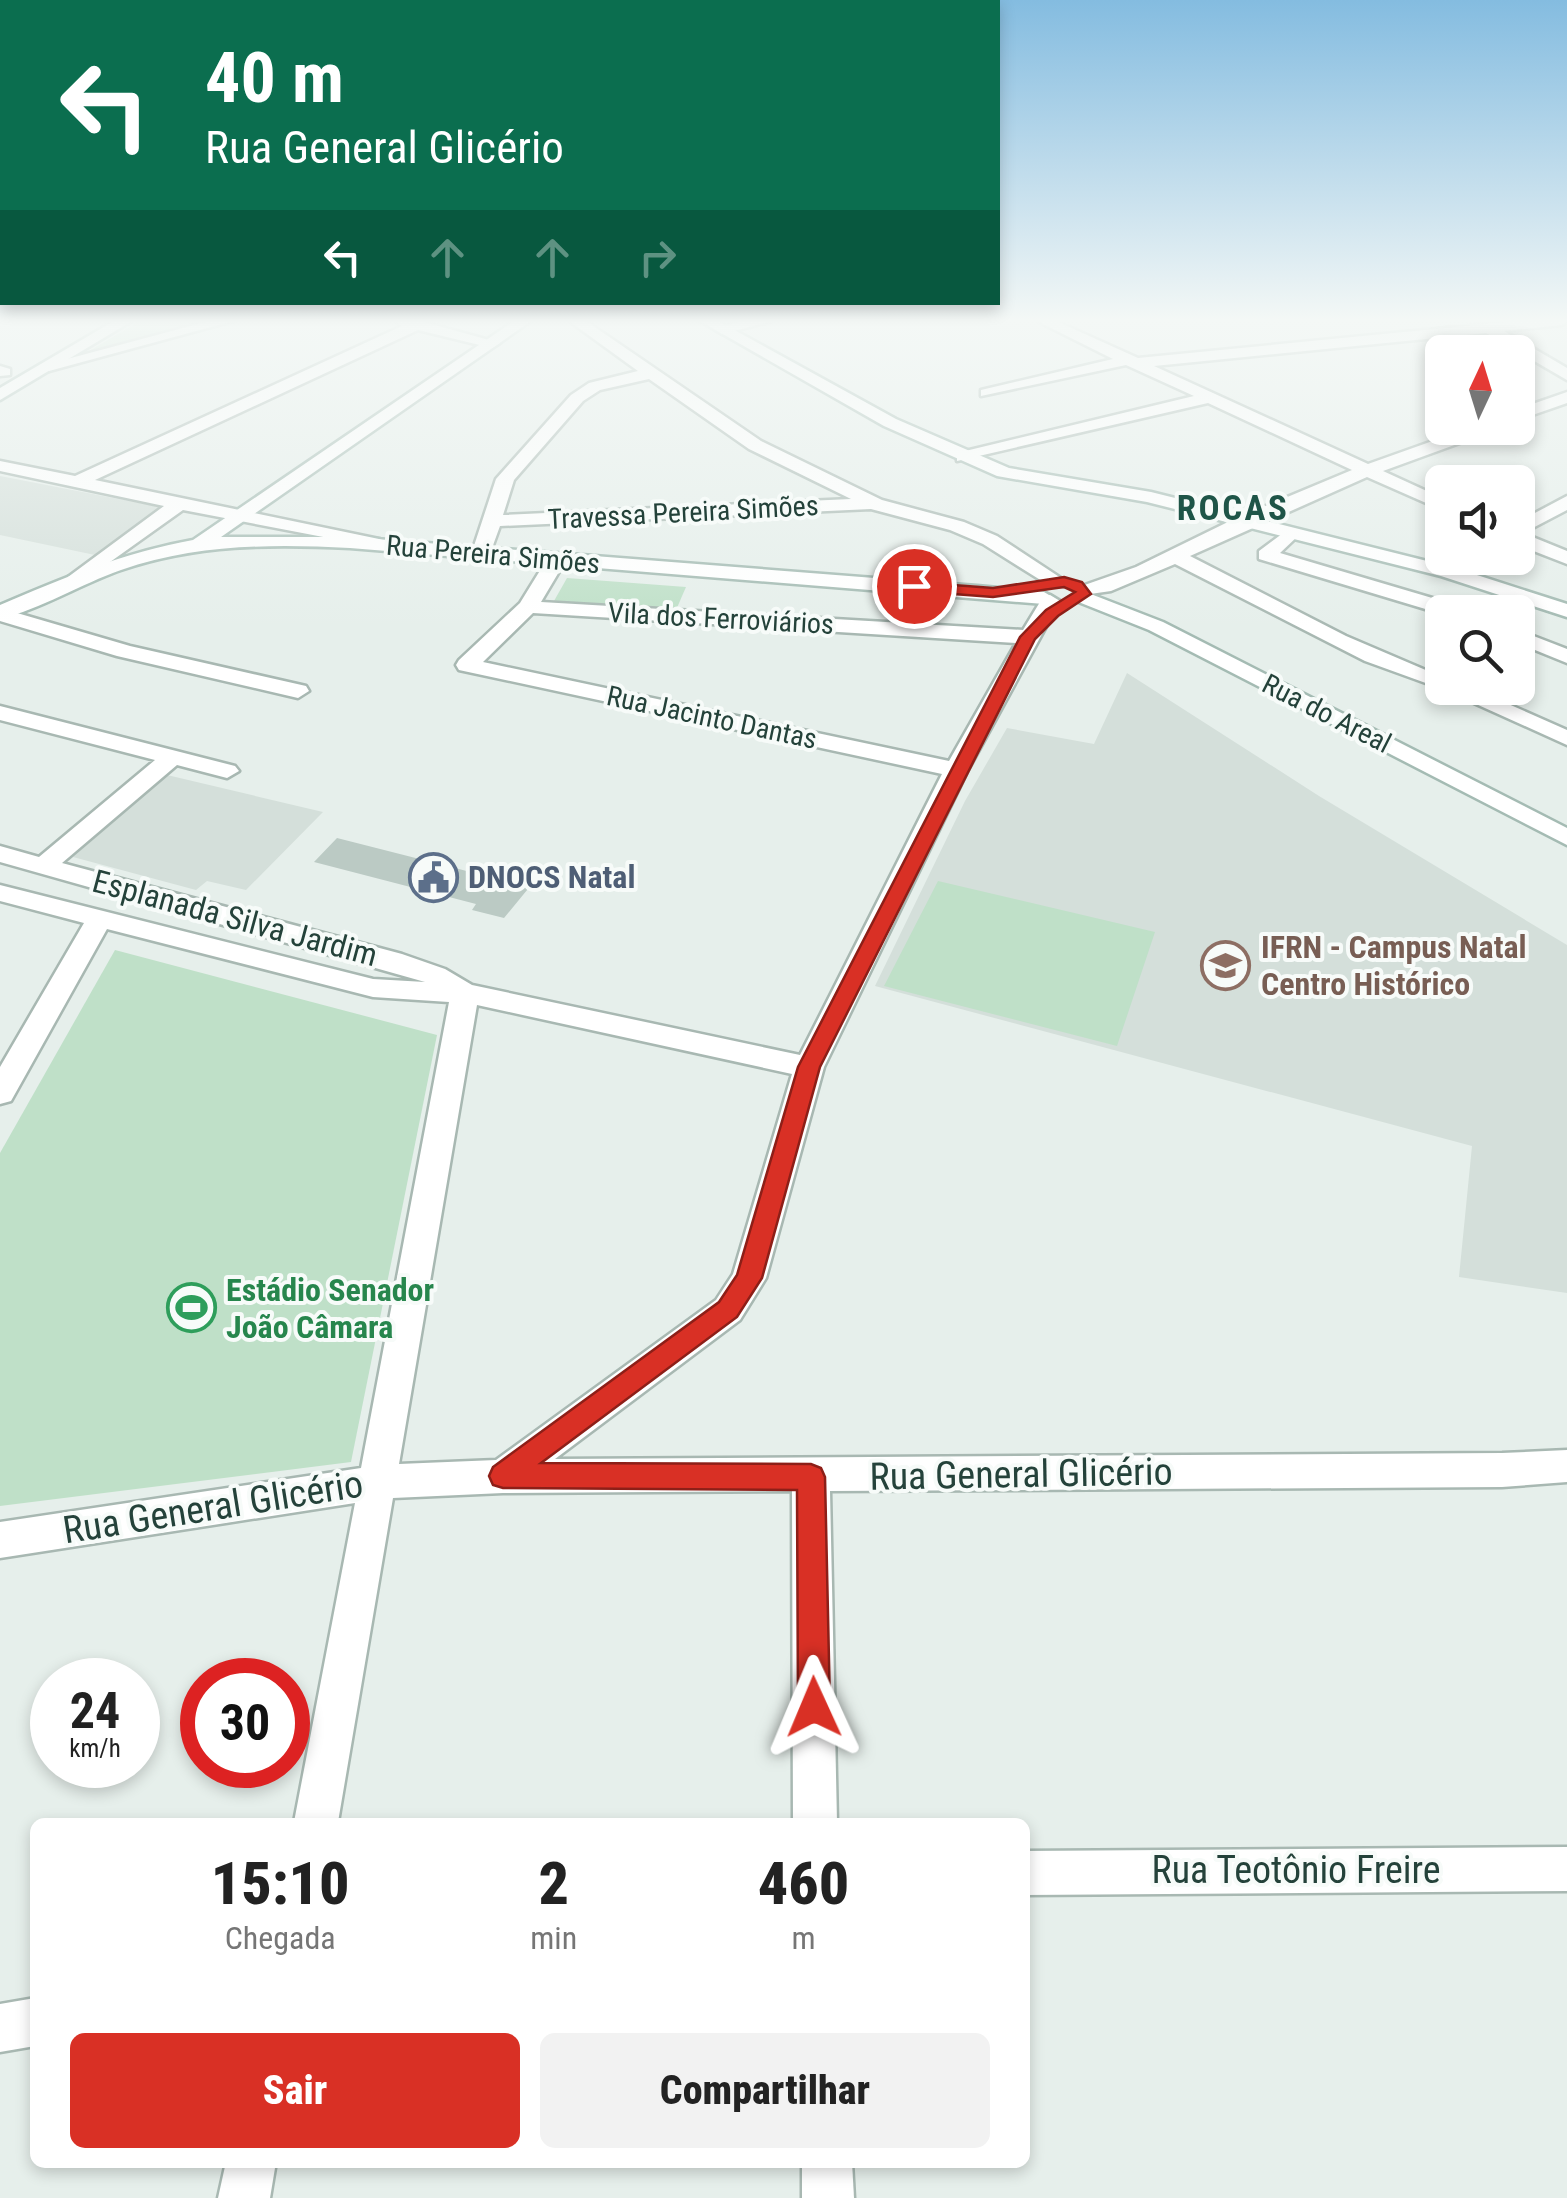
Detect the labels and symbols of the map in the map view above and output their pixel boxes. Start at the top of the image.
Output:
north arrow [1425,335,1535,445]
district label: ROCAS [1177,488,1289,529]
street label: Travessa Pereira Simões [547,489,819,536]
street label: Rua Pereira Simões [385,529,601,580]
pin [872,544,957,629]
street label: Vila dos Ferroviários [607,596,835,641]
street label: Rua do Areal [1257,667,1397,760]
street label: Rua Jacinto Dantas [604,679,820,756]
public building icon: DNOCS Natal [407,851,459,903]
place label: DNOCS Natal [468,858,635,896]
street label: Esplanada Silva Jardim [88,862,382,974]
place label: IFRN - Campus Natal Centro Histórico [1261,928,1527,1003]
school or university icon: IFRN - Campus Natal Centro Histórico [1200,939,1252,991]
place label: Estádio Senador João Câmara [226,1271,434,1346]
sports icon: Estádio Senador João Câmara [165,1282,217,1334]
street label: Rua General Glicério [869,1449,1173,1499]
street label: Rua General Glicério [60,1462,366,1552]
position arrow [762,1655,866,1759]
speed limit sign: 30 [180,1658,310,1788]
street label: Rua Teotônio Freire [1151,1848,1441,1892]

